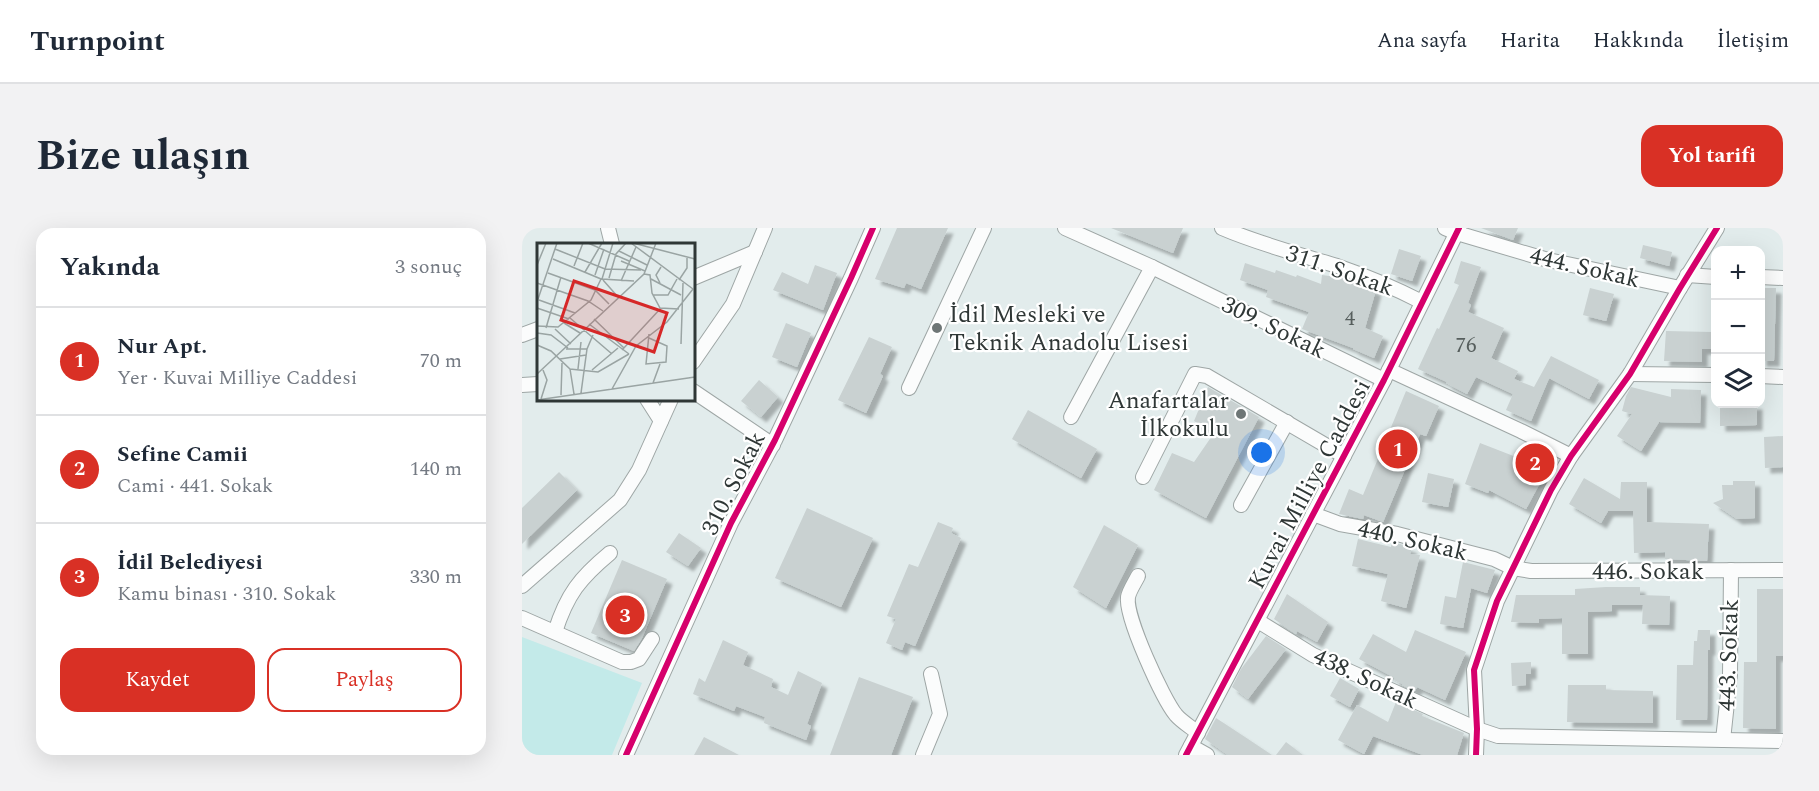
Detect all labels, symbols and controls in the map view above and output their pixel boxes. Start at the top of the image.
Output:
text: Turnpoint [30,20,165,63]
text: Ana sayfa [1377,25,1467,57]
text: Harita [1500,25,1560,57]
text: Hakkında [1593,25,1684,57]
text: İletişim [1717,25,1789,57]
text: Bize ulaşın [36,125,250,188]
button: Yol tarifi [1641,125,1783,187]
street label: 311. Sokak [1281,236,1399,306]
street label: 444. Sokak [1526,238,1644,298]
inset map [537,243,694,400]
map controls [1711,246,1765,408]
button: + [1711,246,1765,300]
text: Yakında [60,247,160,287]
text: 3 sonuç [395,252,462,282]
street label: 309. Sokak [1215,287,1332,369]
place label: İdil Mesleki ve Teknik Anadolu Lisesi [949,297,1189,361]
button: − [1711,300,1765,354]
house number: 4 [1345,303,1356,335]
marker: İdil Mesleki ve Teknik Anadolu Lisesi [930,321,944,335]
text: Nur Apt. [117,330,207,363]
house number: 76 [1456,330,1477,362]
text: 1 [74,346,85,376]
text: 70 m [420,346,462,376]
button: layers [1711,354,1765,408]
text: Yer · Kuvai Milliye Caddesi [117,363,357,393]
street label: Kuvai Milliye Caddesi [1239,373,1381,596]
place label: Anafartalar İlkokulu [1108,383,1229,447]
marker: Anafartalar İlkokulu [1234,407,1248,421]
street label: 310. Sokak [692,425,775,542]
pin: 1 [1378,426,1418,472]
text: Sefine Camii [117,438,248,471]
your location [1247,438,1276,467]
pin: 2 [1516,440,1554,486]
text: 2 [74,454,85,484]
text: 140 m [410,454,462,484]
text: Cami · 441. Sokak [117,471,273,501]
street label: 440. Sokak [1354,511,1472,571]
text: İdil Belediyesi [117,546,263,579]
street label: 446. Sokak [1592,554,1704,590]
text: 3 [74,562,85,592]
text: 330 m [410,562,462,592]
text: Kamu binası · 310. Sokak [117,579,336,609]
pin: 3 [606,592,644,638]
street label: 443. Sokak [1709,598,1749,712]
street label: 438. Sokak [1307,639,1424,719]
button: Kaydet [60,648,255,712]
button: Paylaş [267,648,462,712]

